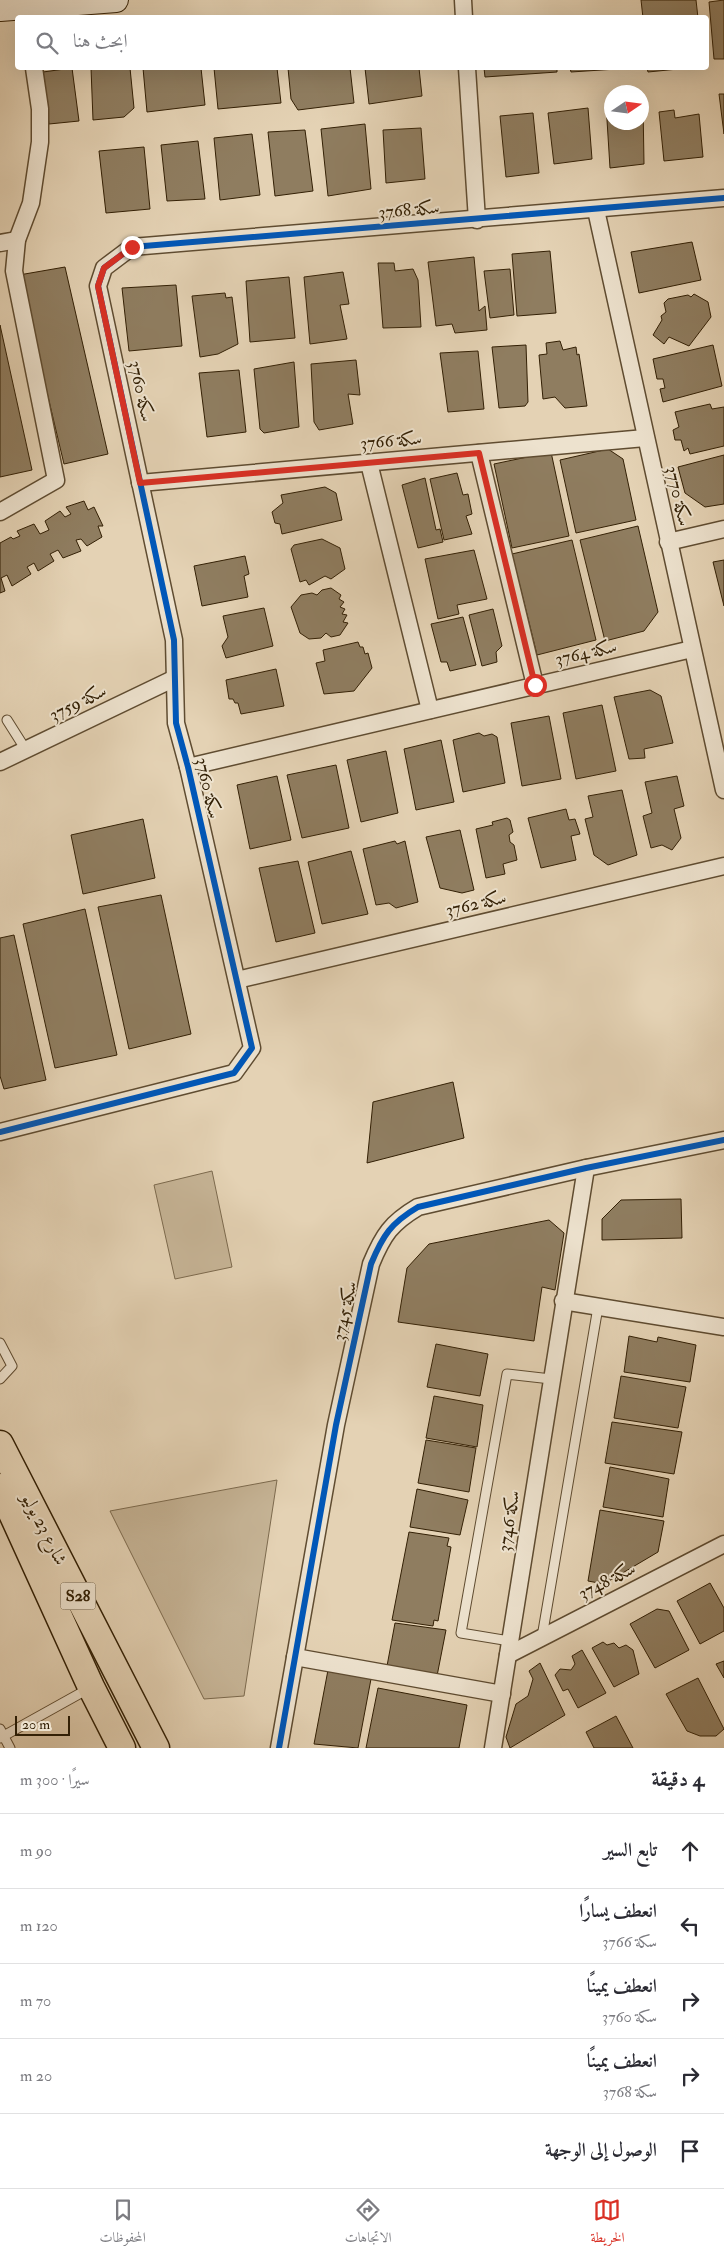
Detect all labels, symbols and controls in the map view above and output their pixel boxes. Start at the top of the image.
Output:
search box [15,15,709,70]
icon: search [33,29,61,57]
text: ابحث هنا [73,29,128,53]
north arrow [604,85,649,130]
street label: سكة 3768 [378,196,440,224]
route end [121,236,144,259]
street label: سكة 3760 [123,358,159,424]
street label: سكة 3766 [359,427,423,455]
street label: سكة 3770 [660,464,696,528]
street label: سكة 3764 [553,635,619,671]
route start [524,674,547,697]
street label: سكة 3759 [46,679,110,727]
street label: سكة 3760 [190,755,226,821]
street label: سكة 3762 [443,886,509,922]
street label: سكة 3745 [327,1279,363,1343]
street label: شارع 23 يوليو [12,1487,72,1570]
street label: سكة 3746 [493,1489,525,1553]
street label: سكة 3748 [574,1557,640,1605]
road number: S28 [60,1582,96,1610]
scale bar [15,1713,70,1736]
text: 20 m [22,1716,50,1733]
text: 4 دقيقة [652,1766,704,1793]
text: سيرًا · 300 m [20,1770,90,1790]
icon: ahead [676,1837,704,1865]
text: تابع السير [603,1838,657,1862]
text: 90 m [20,1841,52,1861]
text: انعطف يسارًا [579,1899,657,1923]
icon: left [676,1912,704,1940]
text: 120 m [20,1916,58,1936]
text: سكة 3766 [602,1932,657,1952]
text: انعطف يمينًا [587,1974,657,1998]
icon: right [676,1987,704,2015]
text: 70 m [20,1991,51,2011]
text: سكة 3760 [602,2007,657,2027]
text: انعطف يمينًا [587,2049,657,2073]
icon: right [676,2062,704,2090]
text: 20 m [20,2066,52,2086]
text: سكة 3768 [603,2082,657,2102]
icon: arrive [676,2137,704,2165]
text: الوصول إلى الوجهة [545,2138,657,2162]
tab: المحفوظات [100,2196,146,2251]
tab: الاتجاهات [345,2196,391,2251]
tab: الخريطة [590,2196,625,2251]

